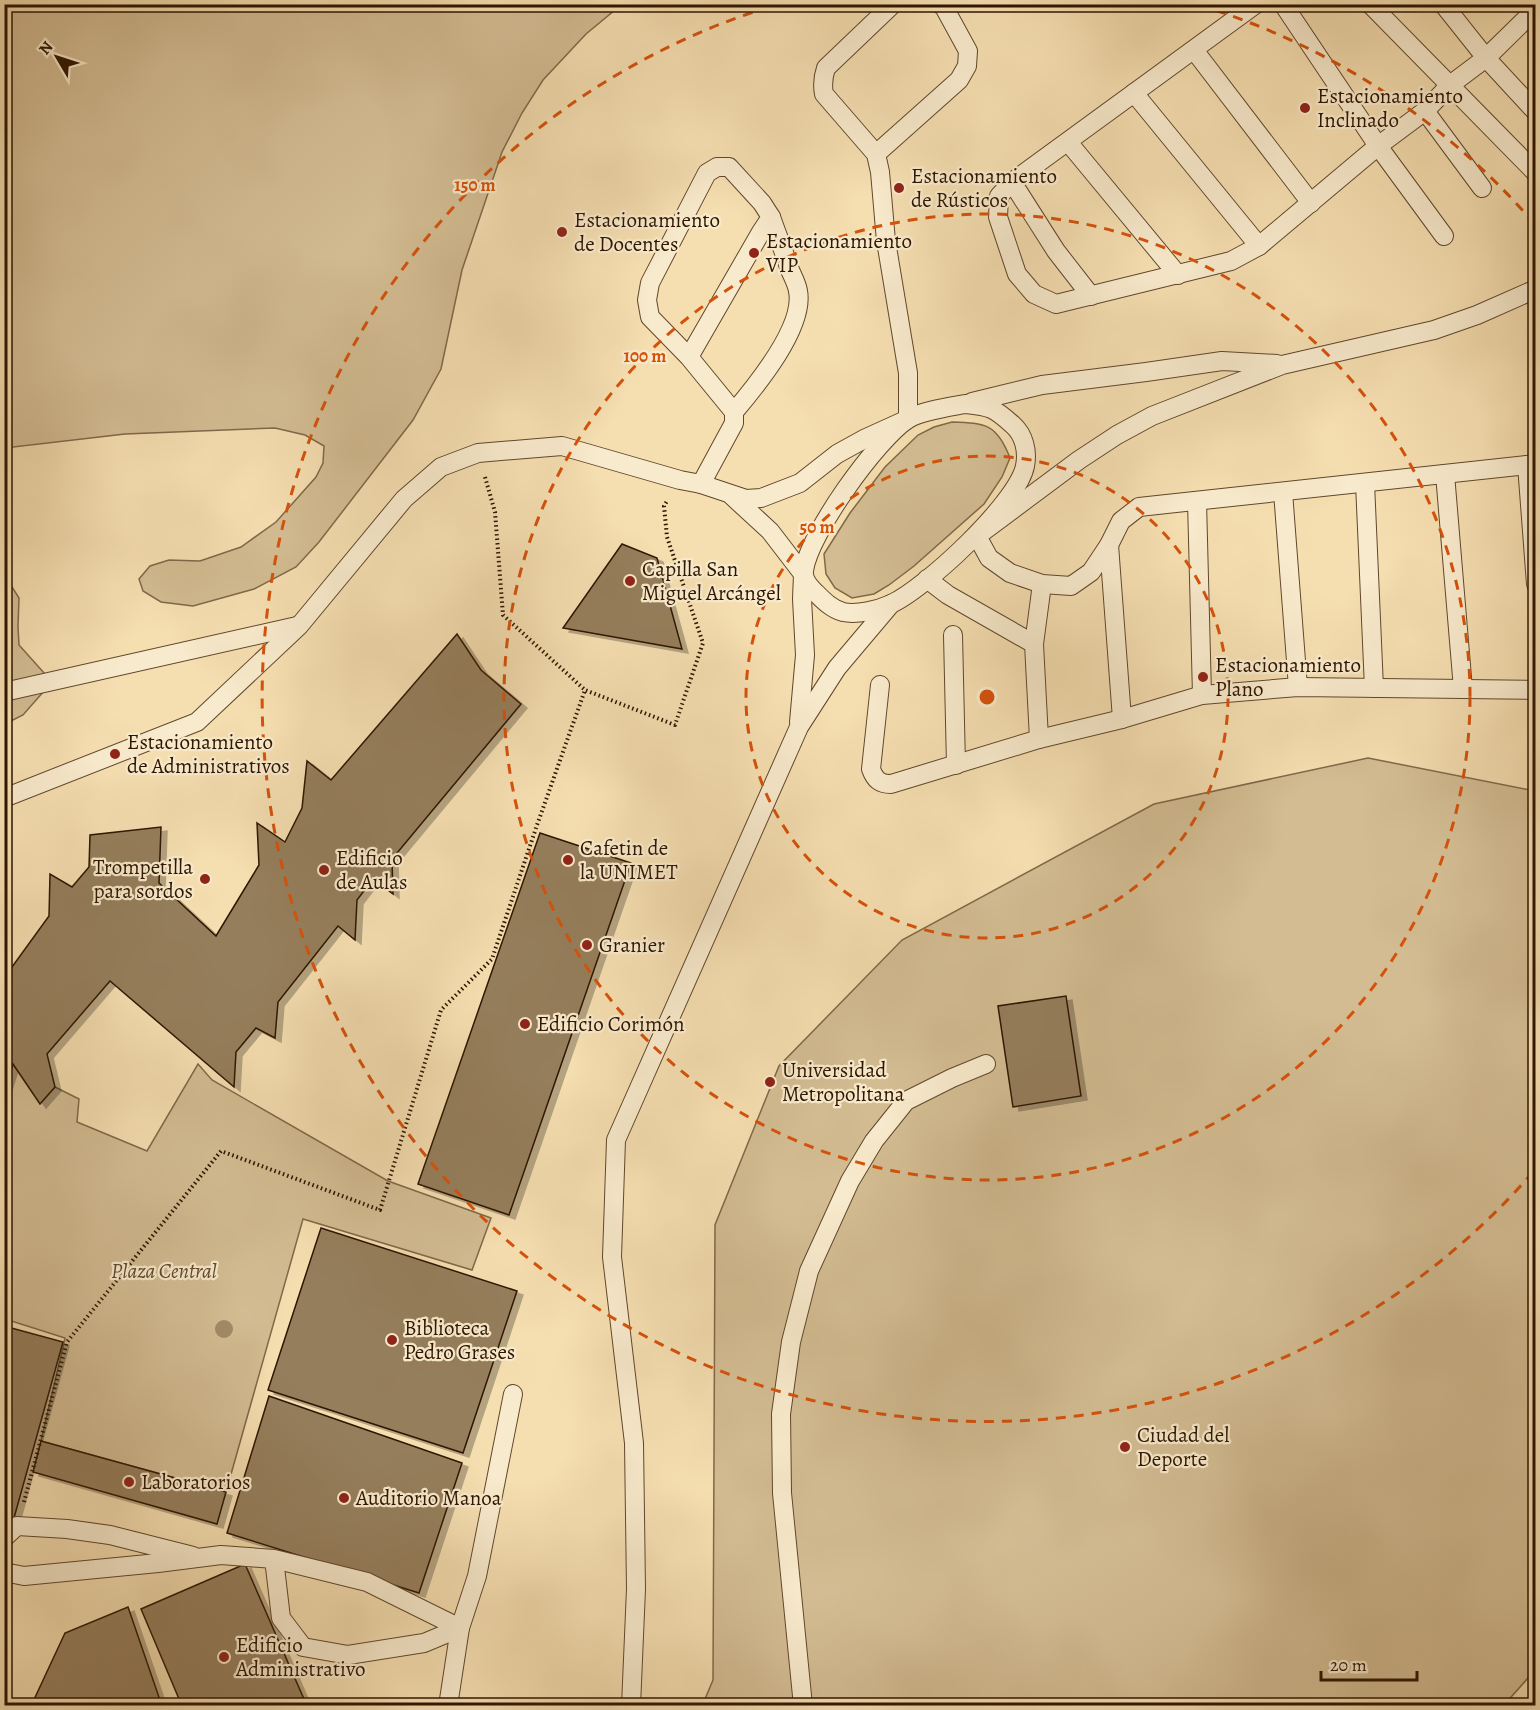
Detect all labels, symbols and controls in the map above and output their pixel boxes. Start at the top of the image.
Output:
north arrow [27,27,87,87]
text: N [34,36,59,60]
place label: Estacionamiento Inclinado [1317,82,1463,134]
marker: Estacionamiento Inclinado [1298,101,1312,115]
place label: Estacionamiento de Rústicos [911,162,1057,214]
text: 150 m [454,173,496,197]
marker: Estacionamiento de Rústicos [892,181,906,195]
place label: Estacionamiento de Docentes [574,206,720,258]
marker: Estacionamiento de Docentes [555,225,569,239]
place label: Estacionamiento VIP [765,227,912,279]
marker: Estacionamiento VIP [747,246,761,260]
text: 100 m [624,344,666,368]
text: 50 m [800,515,834,539]
place label: Capilla San Miguel Arcángel [642,555,781,607]
marker: Capilla San Miguel Arcángel [623,574,637,588]
place label: Estacionamiento Plano [1215,651,1361,703]
marker: Estacionamiento Plano [1196,670,1210,684]
centre of rings [977,687,997,707]
place label: Estacionamiento de Administrativos [127,728,290,780]
marker: Estacionamiento de Administrativos [108,747,122,761]
place label: Cafetin de la UNIMET [580,834,678,886]
place label: Edificio de Aulas [336,844,407,896]
place label: Trompetilla para sordos [93,853,193,905]
marker: Cafetin de la UNIMET [561,853,575,867]
marker: Edificio de Aulas [317,863,331,877]
marker: Trompetilla para sordos [198,872,212,886]
place label: Granier [599,931,665,959]
marker: Granier [580,938,594,952]
place label: Edificio Corimón [537,1010,684,1038]
marker: Edificio Corimón [518,1017,532,1031]
place label: Universidad Metropolitana [782,1056,905,1108]
marker: Universidad Metropolitana [763,1075,777,1089]
park label: Plaza Central [111,1257,218,1285]
place label: Biblioteca Pedro Grases [404,1314,515,1366]
marker: Biblioteca Pedro Grases [385,1333,399,1347]
place label: Ciudad del Deporte [1137,1421,1229,1473]
marker: Ciudad del Deporte [1118,1440,1132,1454]
place label: Laboratorios [141,1468,250,1496]
marker: Laboratorios [122,1475,136,1489]
place label: Auditorio Manoa [355,1484,502,1512]
marker: Auditorio Manoa [337,1491,351,1505]
place label: Edificio Administrativo [235,1631,365,1683]
scale bar [1321,1644,1417,1682]
marker: Edificio Administrativo [217,1650,231,1664]
text: 20 m [1330,1653,1367,1677]

